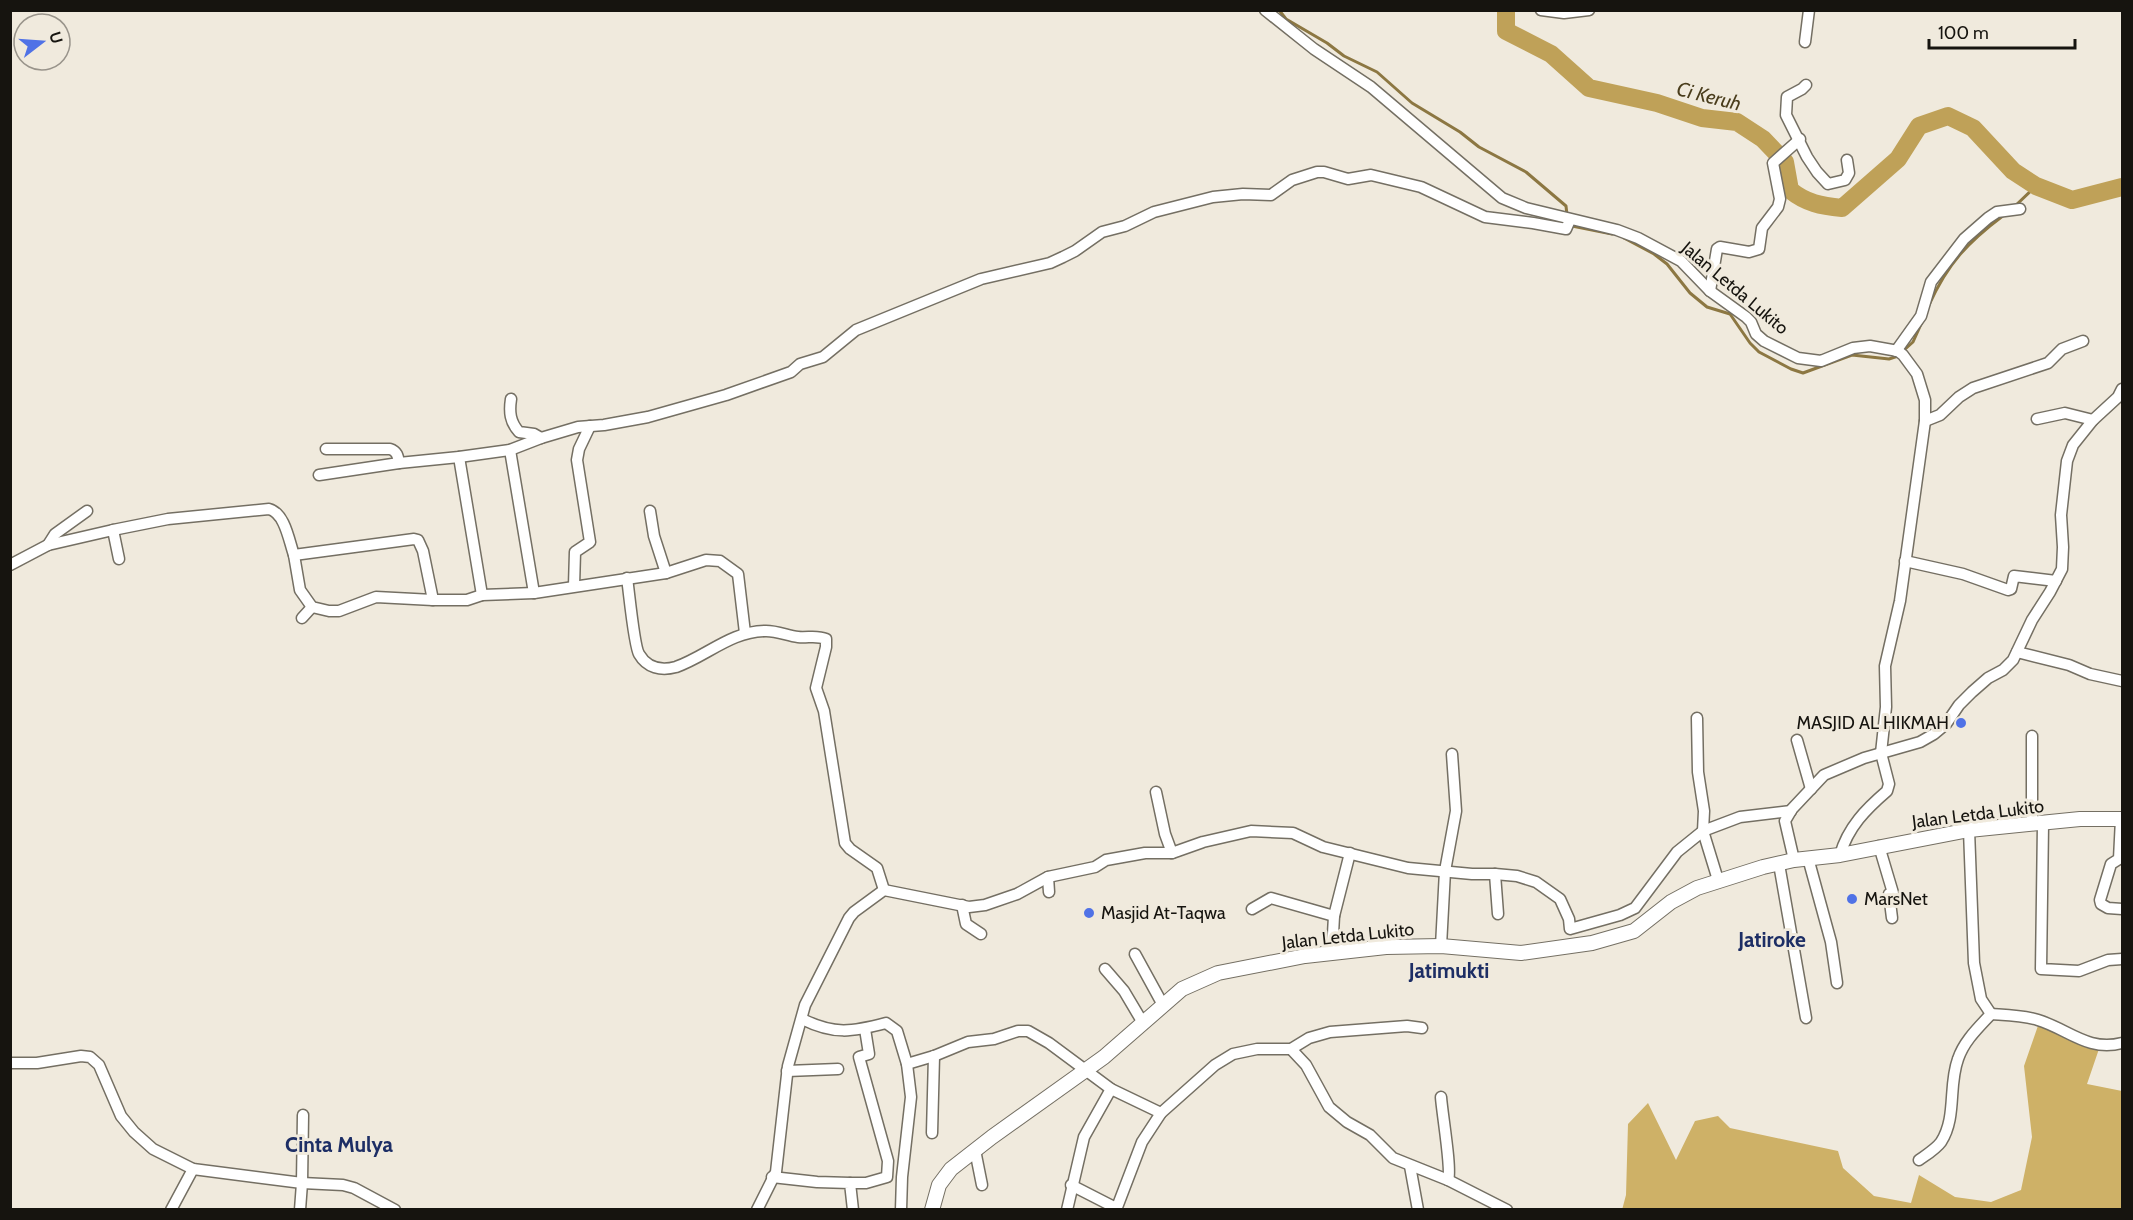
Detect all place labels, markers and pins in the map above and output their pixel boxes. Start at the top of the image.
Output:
place label: MASJID AL HIKMAH [1796,712,1949,734]
marker: MASJID AL HIKMAH [1954,716,1968,730]
place label: MarsNet [1864,888,1928,910]
marker: MarsNet [1845,892,1859,906]
place label: Masjid At-Taqwa [1101,902,1226,924]
marker: Masjid At-Taqwa [1082,906,1096,920]

